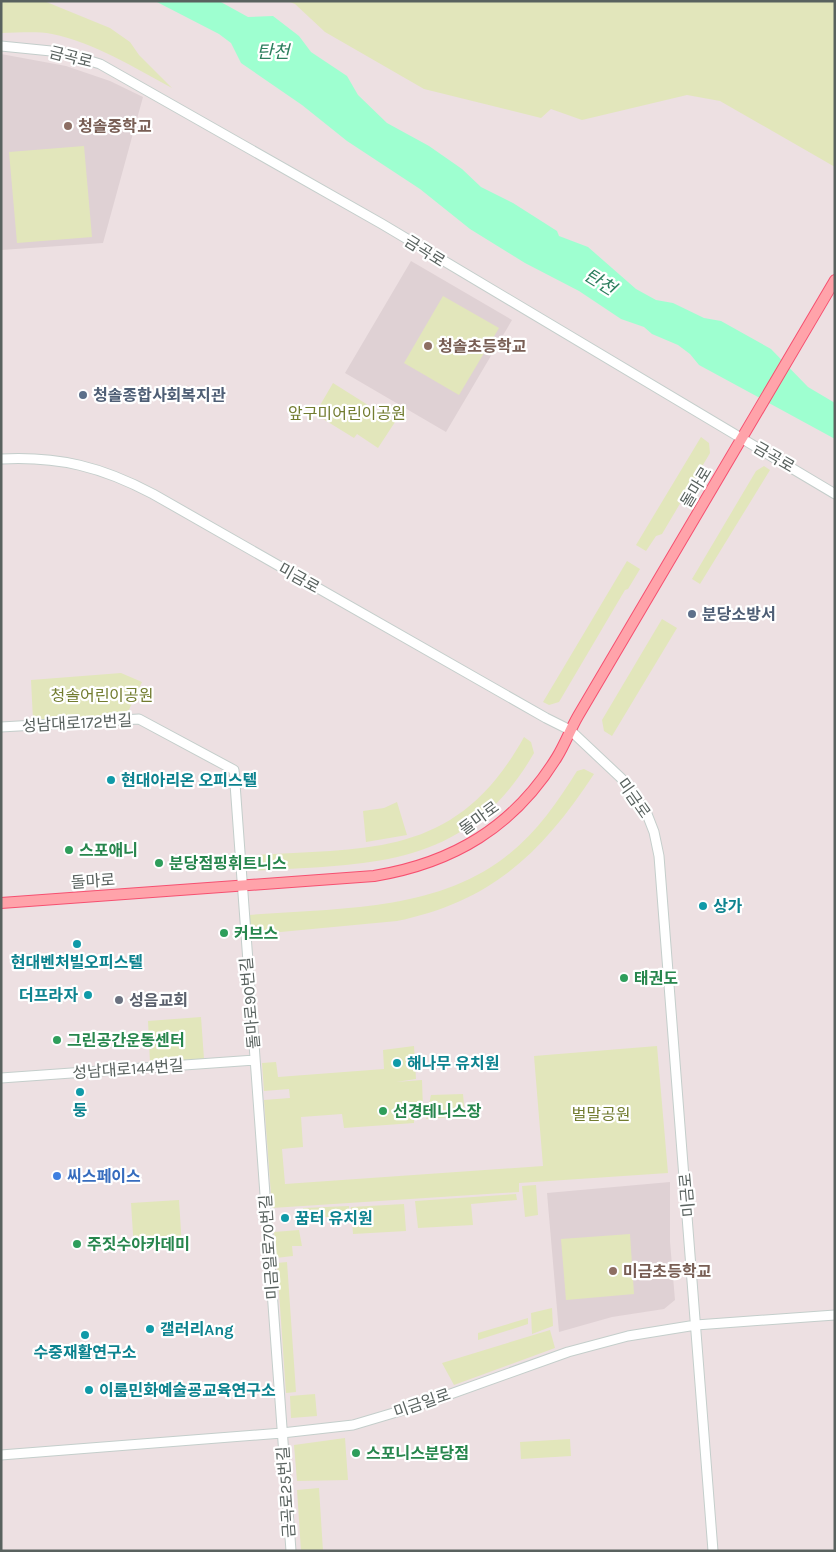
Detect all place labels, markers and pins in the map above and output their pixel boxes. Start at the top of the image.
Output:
place label: 청솔중학교 [78,117,152,136]
marker: 청솔중학교 [62,120,74,132]
place label: 청솔초등학교 [438,337,527,356]
marker: 청솔초등학교 [422,340,434,352]
place label: 청솔종합사회복지관 [93,386,226,405]
marker: 청솔종합사회복지관 [77,389,89,401]
place label: 분당소방서 [702,605,776,624]
marker: 분당소방서 [686,608,698,620]
place label: 현대아리온 오피스텔 [121,771,258,790]
marker: 현대아리온 오피스텔 [105,774,117,786]
place label: 스포애니 [79,841,138,860]
marker: 스포애니 [63,844,75,856]
place label: 분당점핑휘트니스 [169,854,287,873]
marker: 분당점핑휘트니스 [153,857,165,869]
place label: 상가 [713,897,743,916]
marker: 상가 [697,900,709,912]
place label: 커브스 [234,924,278,943]
marker: 커브스 [218,927,230,939]
marker: 현대벤처빌오피스텔 [71,938,83,950]
place label: 현대벤처빌오피스텔 [11,953,143,972]
place label: 태권도 [634,969,678,988]
marker: 태권도 [618,972,630,984]
place label: 더프라자 [19,986,78,1005]
marker: 더프라자 [82,989,94,1001]
place label: 성음교회 [129,991,188,1010]
marker: 성음교회 [113,994,125,1006]
place label: 그린공간운동센터 [67,1031,185,1050]
marker: 그린공간운동센터 [51,1034,63,1046]
place label: 해나무 유치원 [407,1054,499,1073]
marker: 해나무 유치원 [391,1057,403,1069]
marker: 둥 [74,1086,86,1098]
place label: 둥 [73,1101,87,1120]
place label: 선경테니스장 [393,1102,482,1121]
marker: 선경테니스장 [377,1105,389,1117]
place label: 씨스페이스 [67,1167,141,1186]
marker: 씨스페이스 [51,1170,63,1182]
place label: 꿈터 유치원 [295,1209,373,1228]
marker: 꿈터 유치원 [279,1212,291,1224]
place label: 주짓수아카데미 [87,1235,190,1254]
marker: 주짓수아카데미 [71,1238,83,1250]
place label: 미금초등학교 [623,1262,712,1281]
marker: 미금초등학교 [607,1265,619,1277]
place label: 갤러리Ang [160,1320,233,1339]
marker: 갤러리Ang [144,1323,156,1335]
marker: 수중재활연구소 [79,1329,91,1341]
place label: 수중재활연구소 [33,1343,137,1362]
place label: 이룸민화예술굥교육연구소 [99,1381,276,1400]
marker: 이룸민화예술굥교육연구소 [83,1384,95,1396]
place label: 스포니스분당점 [366,1444,469,1463]
marker: 스포니스분당점 [350,1447,362,1459]

